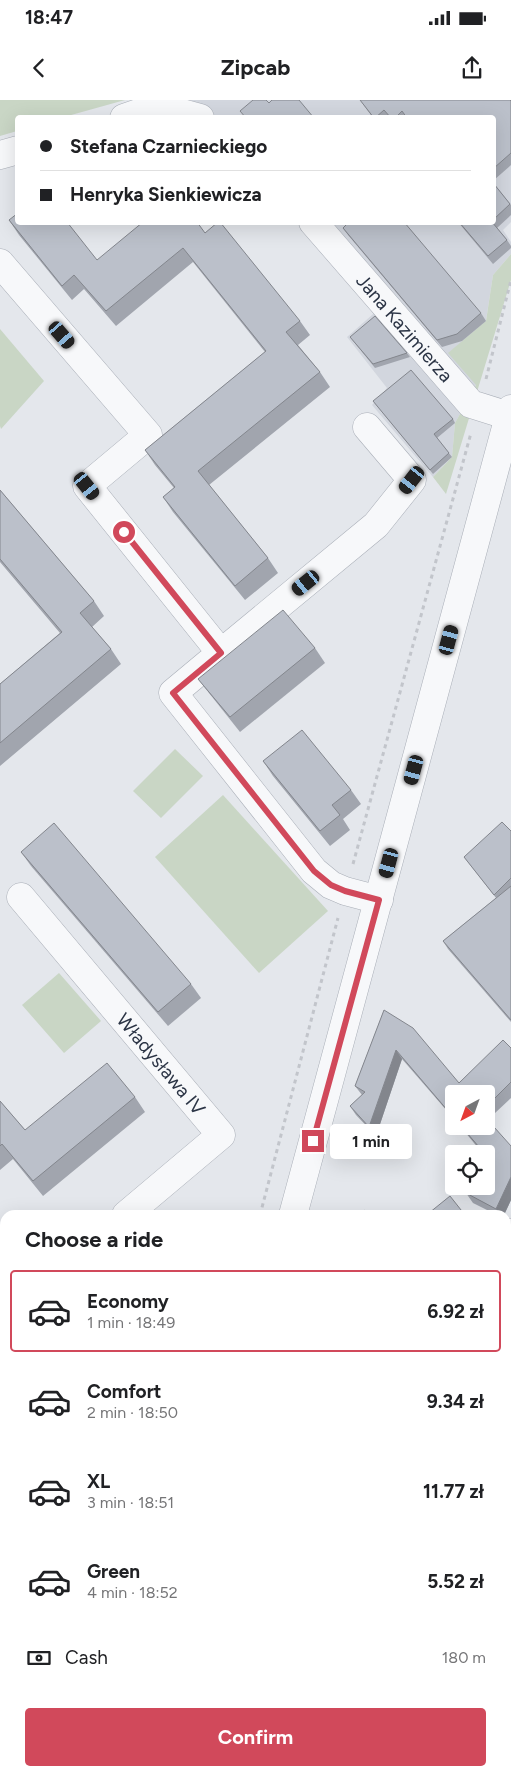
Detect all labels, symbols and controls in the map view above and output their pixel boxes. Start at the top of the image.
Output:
text: 18:47 [25,6,73,29]
icon: back [25,54,53,82]
text: Zipcab [221,54,290,81]
icon: share [458,54,486,82]
text: Stefana Czarnieckiego [70,135,267,158]
text: Henryka Sienkiewicza [70,183,262,206]
street label: Jana Kazimierza [351,269,458,387]
car [46,319,77,351]
car [396,464,427,496]
car [71,470,102,502]
route start [113,521,135,543]
car [289,568,322,598]
car [437,624,460,656]
car [402,754,425,786]
car [377,847,400,879]
street label: Władysława IV [112,1009,210,1120]
north arrow [445,1085,495,1135]
map controls [445,1085,495,1195]
callout: 1 min [330,1124,413,1158]
route end [302,1130,324,1152]
text: 1 min [352,1132,390,1151]
button: locate [445,1145,495,1195]
text: Choose a ride [25,1226,163,1253]
icon: car [27,1289,72,1334]
text: Economy [87,1290,169,1313]
text: 6.92 zł [427,1300,484,1323]
text: 1 min · 18:49 [87,1313,175,1332]
icon: car [27,1379,72,1424]
text: Comfort [87,1380,162,1403]
text: 9.34 zł [427,1390,484,1413]
text: 2 min · 18:50 [87,1403,178,1422]
icon: car [27,1469,72,1514]
text: XL [87,1470,110,1493]
text: 11.77 zł [423,1480,484,1503]
text: 3 min · 18:51 [87,1493,174,1512]
icon: car [27,1559,72,1604]
text: Green [87,1560,140,1583]
text: 5.52 zł [427,1570,484,1593]
text: 4 min · 18:52 [87,1583,178,1602]
icon: cash [25,1644,53,1672]
text: Cash [65,1646,108,1669]
text: 180 m [442,1648,486,1667]
button: Confirm [25,1708,486,1766]

